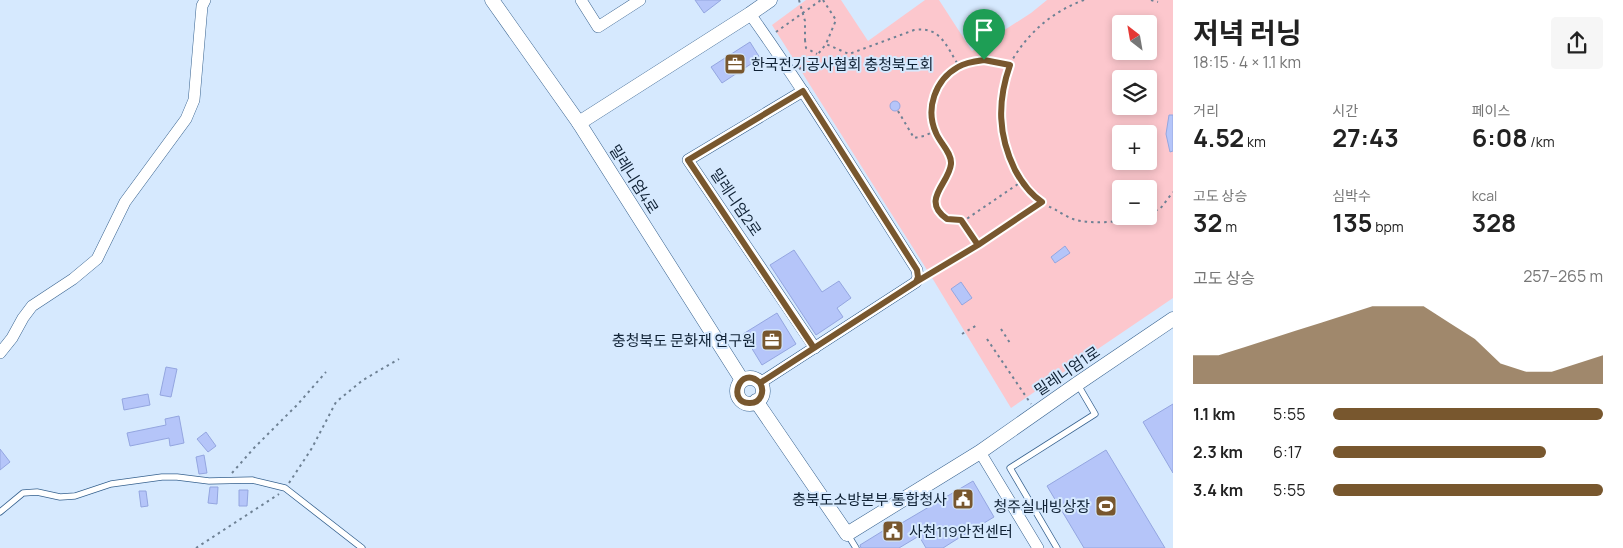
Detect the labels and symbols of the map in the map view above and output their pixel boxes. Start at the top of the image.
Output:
pin [963,9,1005,60]
north arrow [1112,15,1158,60]
office icon: 한국전기공사협회 충청북도회 [723,52,747,76]
place label: 한국전기공사협회 충청북도회 [751,54,933,75]
street label: 밀레니엄4로 [604,140,664,218]
street label: 밀레니엄2로 [706,164,766,240]
office icon: 충청북도 문화재 연구원 [760,328,784,352]
place label: 충청북도 문화재 연구원 [612,330,756,351]
street label: 밀레니엄1로 [1030,341,1104,401]
public building icon: 충북도소방본부 통합청사 [951,487,975,511]
place label: 충북도소방본부 통합청사 [792,489,947,510]
sports icon: 청주실내빙상장 [1094,494,1118,518]
place label: 청주실내빙상장 [993,496,1090,517]
public building icon: 사천119안전센터 [881,519,905,543]
place label: 사천119안전센터 [909,521,1013,542]

